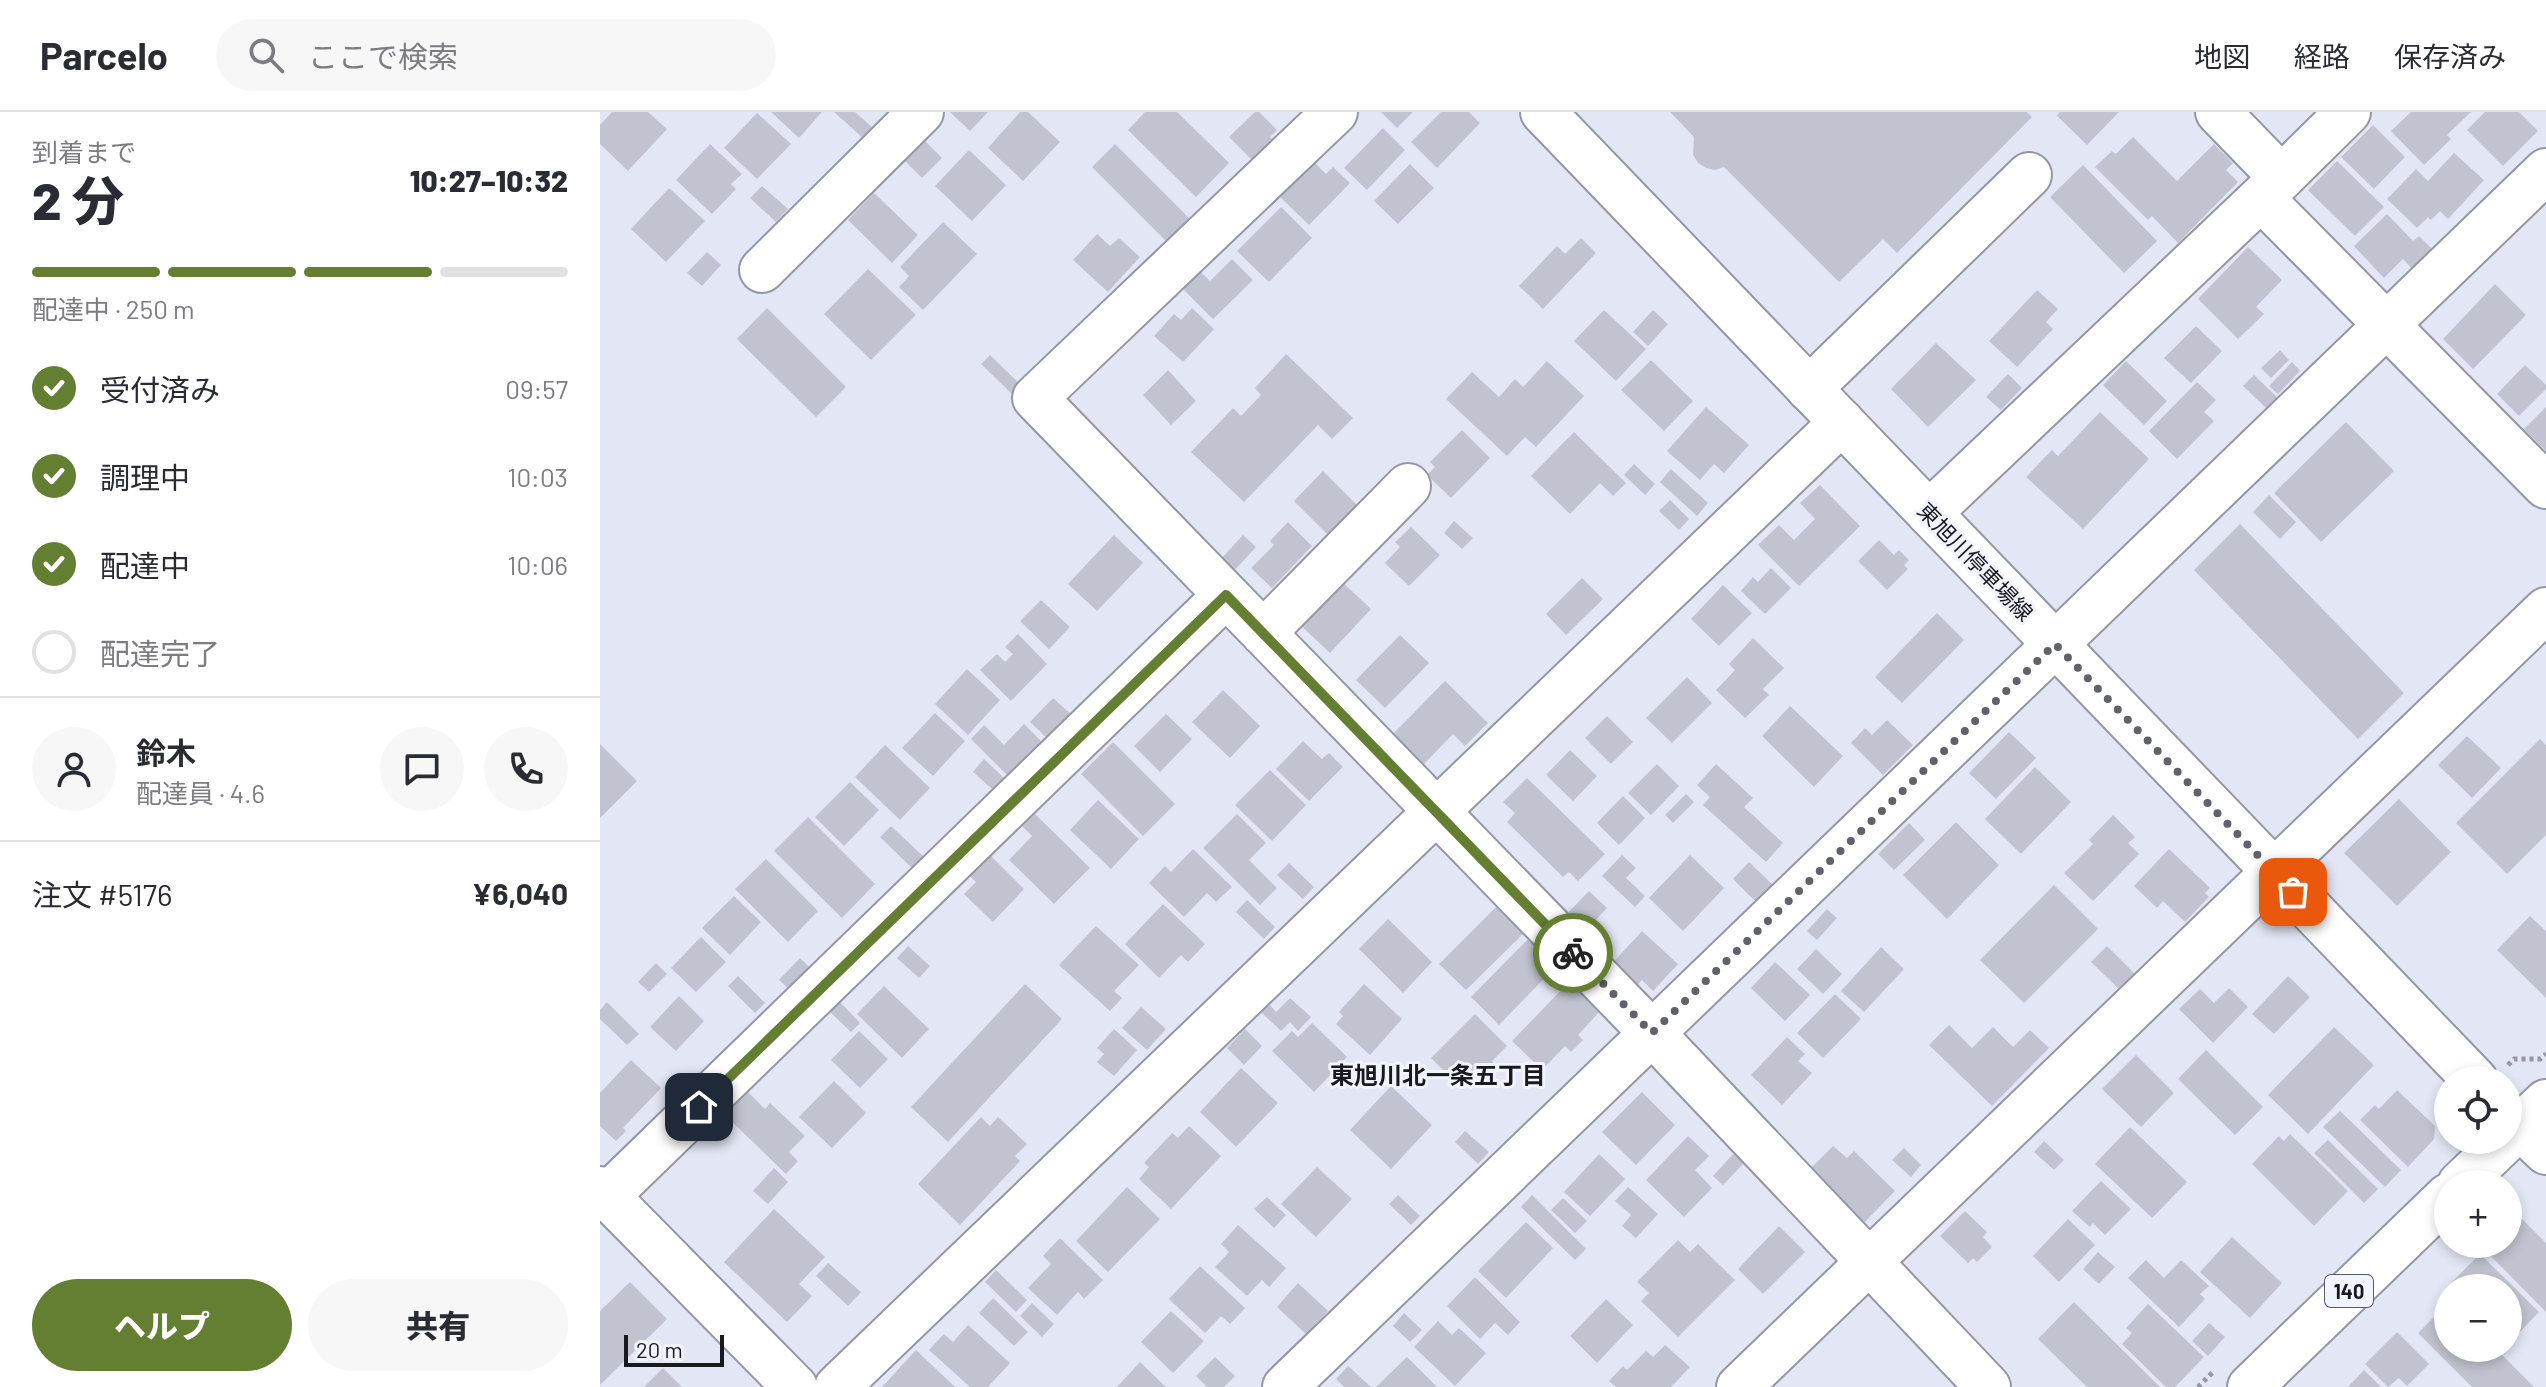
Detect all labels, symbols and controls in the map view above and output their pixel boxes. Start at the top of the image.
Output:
search box [216,19,776,91]
text: Parcelo [40,32,168,78]
icon: search [244,33,288,77]
text: ここで検索 [308,38,458,74]
text: 地図 [2194,39,2250,73]
text: 経路 [2294,39,2350,73]
text: 保存済み [2394,39,2506,73]
text: 到着まで [32,136,136,167]
text: 10:27–10:32 [410,162,568,198]
text: 2 分 [32,168,124,230]
text: 配達中 · 250 m [32,293,195,324]
icon: check [32,366,76,410]
text: 受付済み [100,371,220,407]
text: 09:57 [505,373,568,404]
icon: check [32,454,76,498]
text: 調理中 [100,459,190,495]
text: 10:03 [507,461,568,492]
street label: 東旭川停車場線 [1913,497,2039,625]
icon: check [32,542,76,586]
text: 配達中 [100,547,190,583]
text: 10:06 [507,549,568,580]
text: 配達完了 [100,635,220,671]
button: person [32,727,116,811]
button: chat [380,727,464,811]
button: phone [484,727,568,811]
text: 鈴木 [136,734,196,770]
text: 配達員 · 4.6 [136,777,265,808]
pin [2259,858,2327,926]
icon: bag [2271,870,2315,914]
text: ¥6,040 [472,875,568,911]
text: 注文 #5176 [32,876,173,912]
courier [1533,913,1613,993]
icon: bike [1551,931,1595,975]
district label: 東旭川北一条五丁目 [1330,1060,1546,1089]
map controls [2434,1066,2522,1362]
button: locate [2434,1066,2522,1154]
pin [665,1073,733,1141]
icon: home [677,1085,721,1129]
button: + [2434,1170,2522,1258]
button: − [2434,1274,2522,1362]
road number: 140 [2325,1275,2373,1307]
button: ヘルプ [32,1279,292,1371]
button: 共有 [308,1279,568,1371]
scale bar [624,1331,724,1367]
text: 20 m [636,1336,683,1362]

